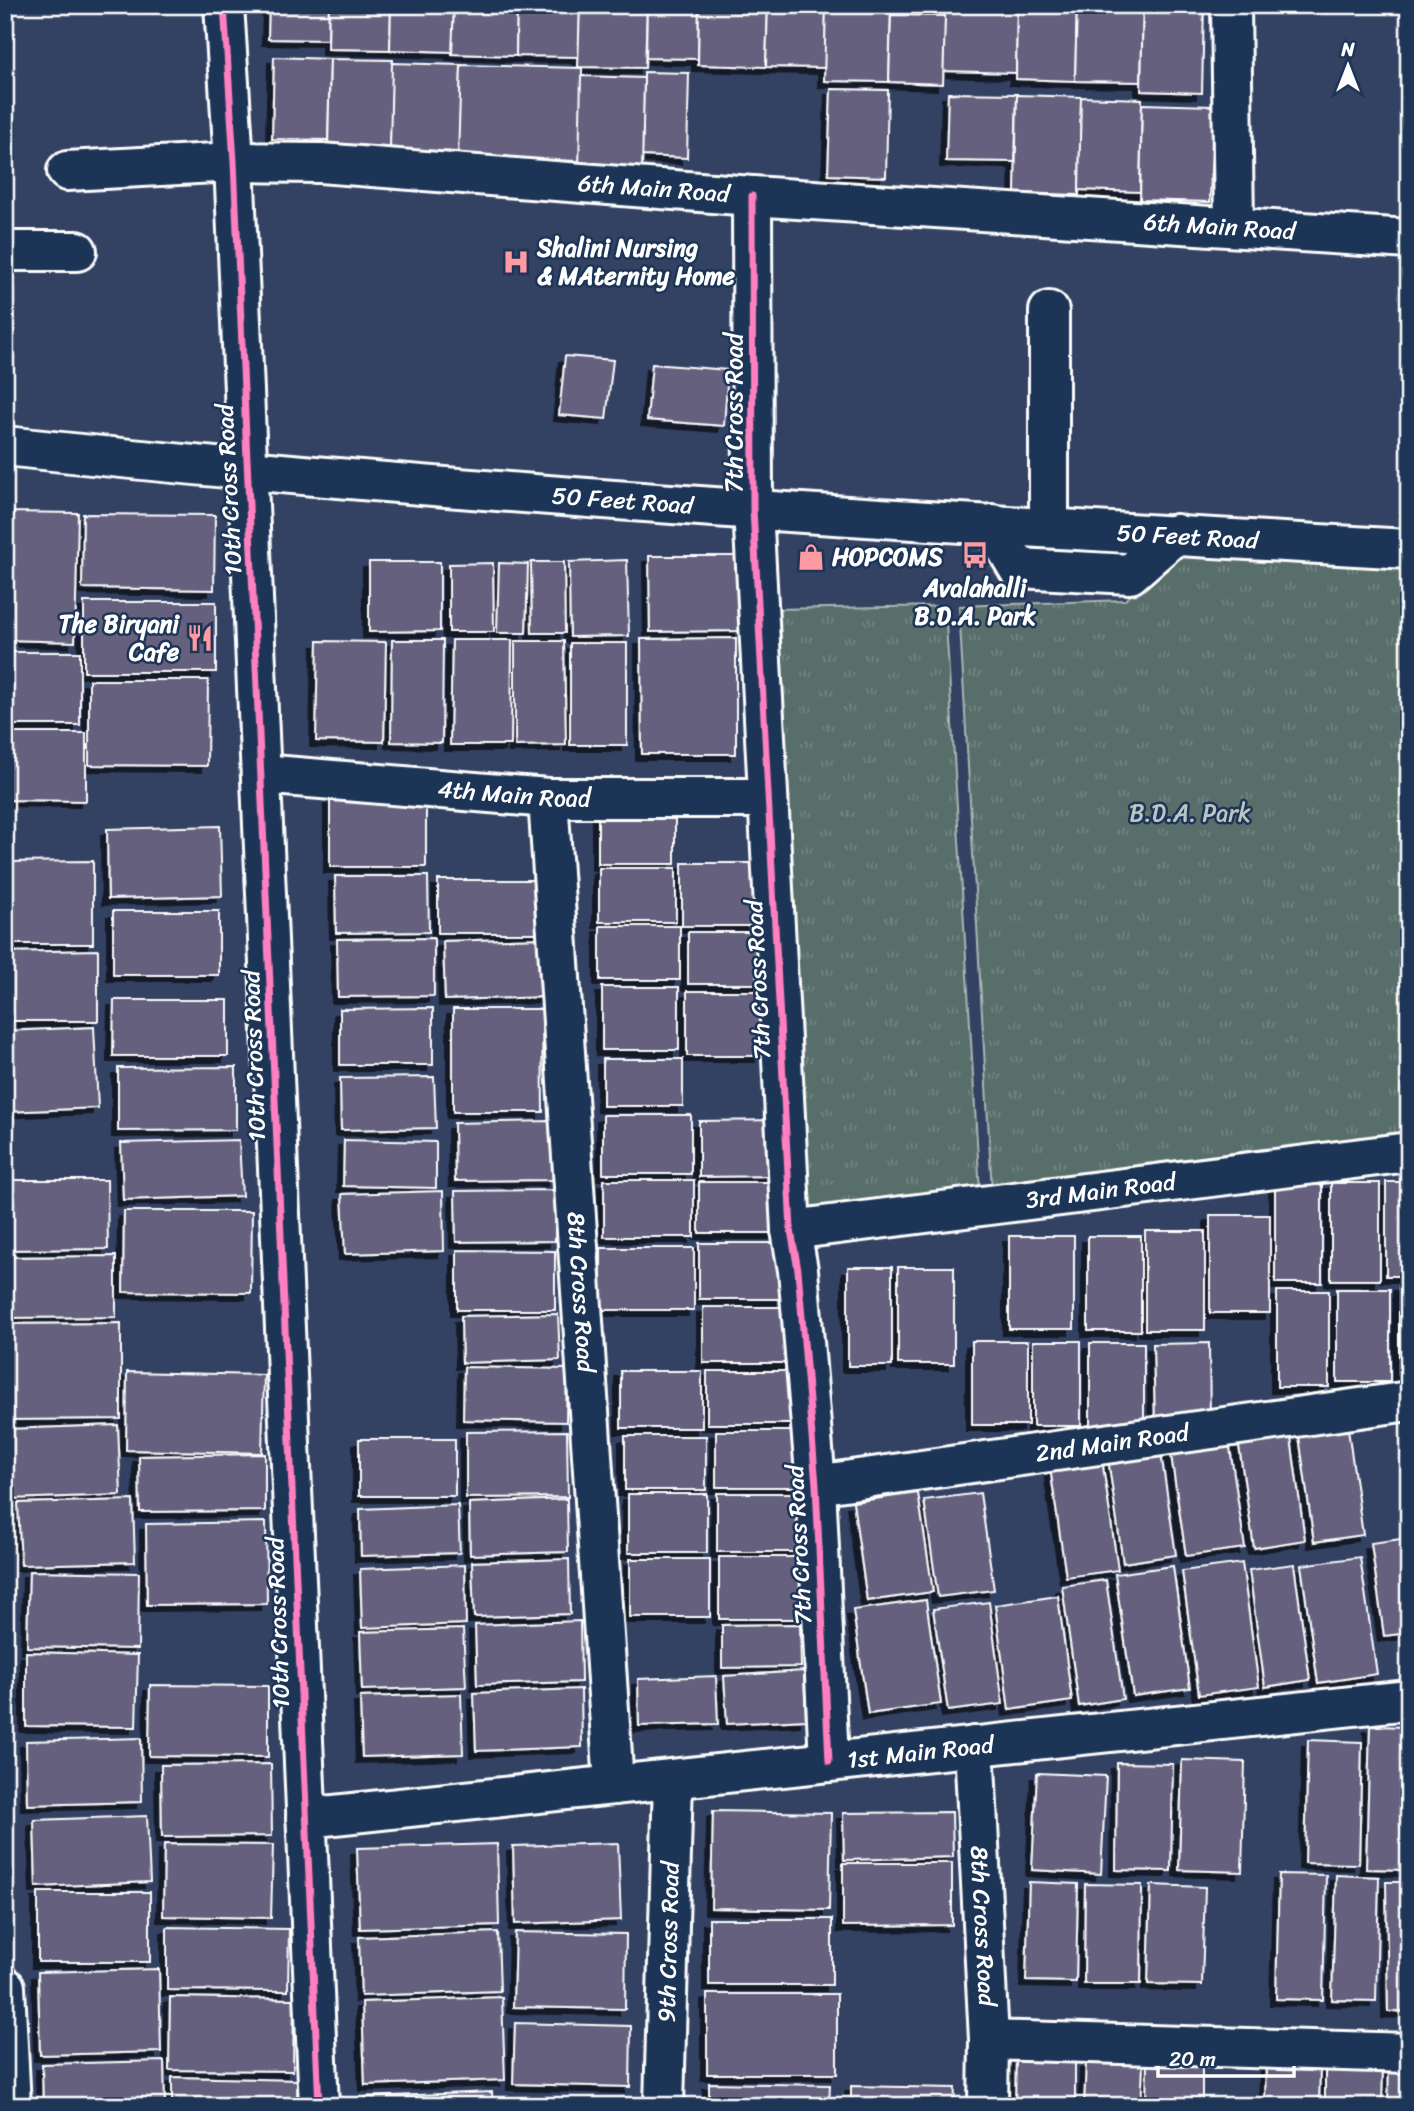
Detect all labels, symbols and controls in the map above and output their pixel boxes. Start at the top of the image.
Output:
north arrow [1312,32,1382,102]
text: N [1340,33,1355,66]
street label: 6th Main Road [577,162,733,215]
street label: 6th Main Road [1142,201,1299,253]
place label: Shalini Nursing & MAternity Home [536,227,736,297]
hospital icon: Shalini Nursing & MAternity Home [501,247,531,277]
street label: 7th Cross Road [713,332,755,493]
street label: 10th Cross Road [203,402,254,577]
street label: 50 Feet Road [550,474,696,527]
street label: 50 Feet Road [1115,511,1261,562]
place label: HOPCOMS [832,536,943,578]
bus stop icon: Avalahalli B.D.A. Park [960,540,990,570]
shop icon: HOPCOMS [796,542,826,572]
place label: Avalahalli B.D.A. Park [914,567,1036,637]
place label: The Biryani Cafe [59,603,180,673]
restaurant icon: The Biryani Cafe [185,623,215,653]
street label: 4th Main Road [436,768,593,819]
park label: B.D.A. Park [1129,792,1251,834]
street label: 7th Cross Road [733,898,783,1061]
street label: 10th Cross Road [230,968,278,1142]
street label: 3rd Main Road [1023,1160,1180,1221]
street label: 8th Cross Road [555,1210,607,1375]
street label: 2nd Main Road [1033,1411,1194,1475]
street label: 7th Cross Road [774,1463,824,1626]
street label: 10th Cross Road [254,1535,302,1709]
street label: 1st Main Road [845,1723,998,1781]
street label: 8th Cross Road [958,1844,1008,2008]
street label: 9th Cross Road [645,1860,692,2023]
scale bar [1158,2034,1295,2078]
text: 20 m [1169,2040,1216,2078]

